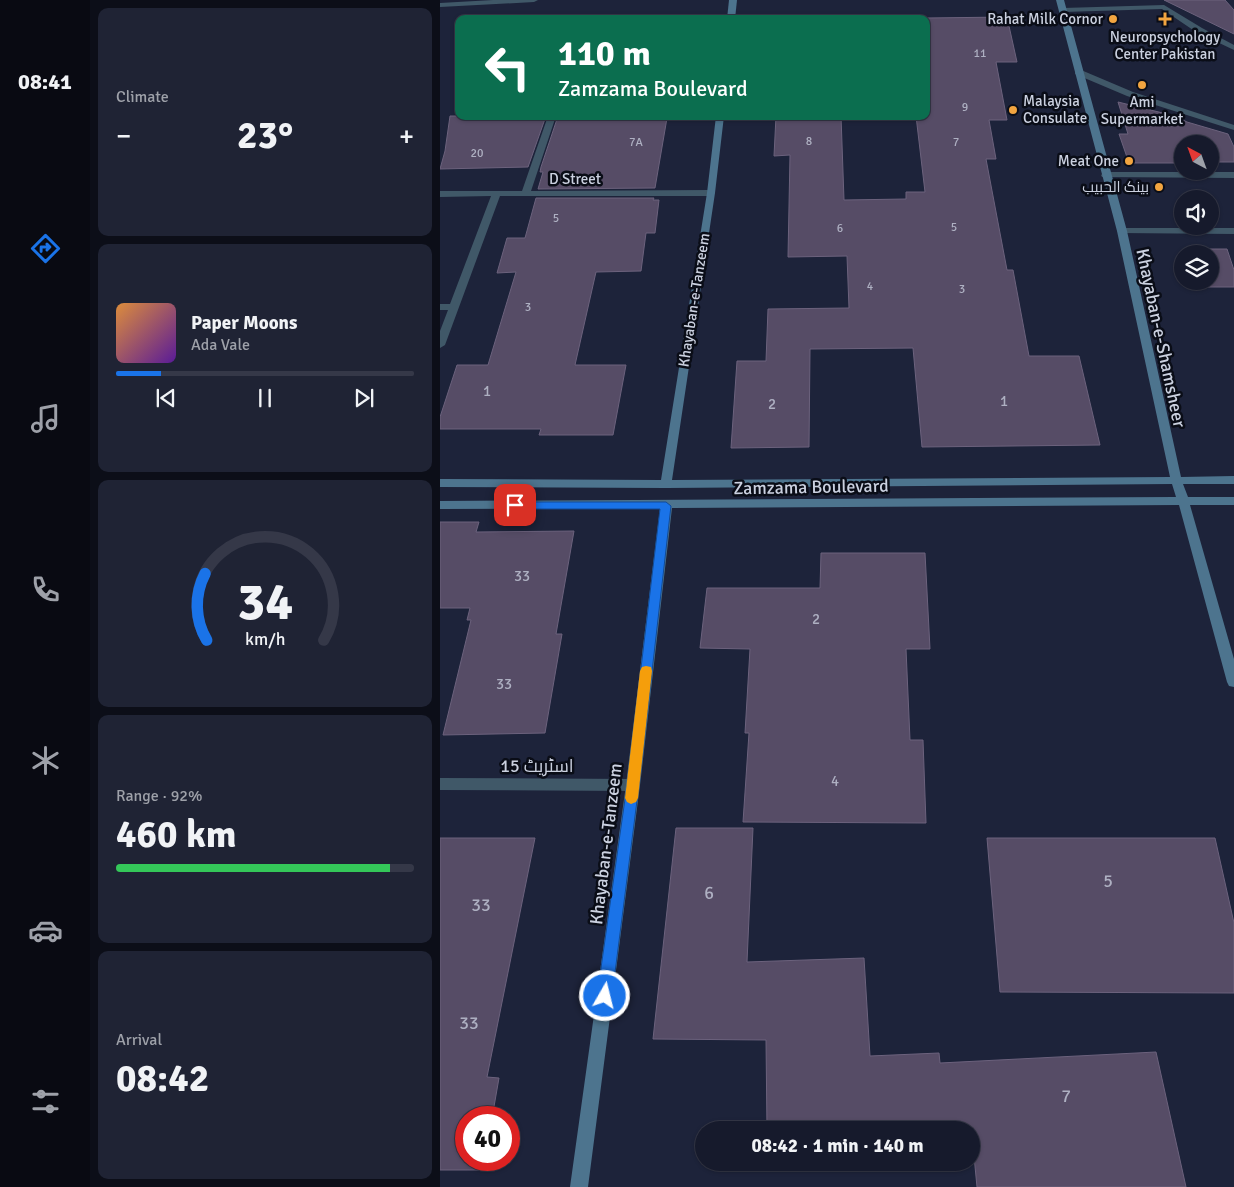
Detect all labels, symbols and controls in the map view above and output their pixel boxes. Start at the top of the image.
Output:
place label: Rahat Milk Cornor [987,10,1103,28]
marker: Neuropsychology Center Pakistan [1158,12,1172,26]
marker: Rahat Milk Cornor [1107,13,1119,25]
place label: Neuropsychology Center Pakistan [1110,28,1220,63]
text: 110 m [558,32,651,75]
icon: left [475,35,540,100]
house number: 11 [974,46,986,61]
text: 08:41 [18,68,72,95]
text: Zamzama Boulevard [558,75,748,102]
marker: Ami Supermarket [1136,79,1148,91]
text: Climate [116,87,169,107]
place label: Malaysia Consulate [1023,92,1087,127]
place label: Ami Supermarket [1101,93,1183,128]
house number: 9 [962,100,968,115]
marker: Malaysia Consulate [1007,104,1019,116]
text: 23° [237,112,293,159]
text: − [116,119,131,153]
text: + [399,119,414,153]
house number: 8 [806,134,812,149]
house number: 7A [629,135,644,150]
house number: 7 [953,135,959,150]
north arrow [1174,135,1219,180]
map controls [1174,135,1219,290]
house number: 20 [471,146,483,161]
place label: Meat One [1058,152,1119,170]
marker: Meat One [1123,155,1135,167]
street label: D Street [549,170,601,188]
place label: بينک الحبيب [1082,178,1149,196]
marker: بينک الحبيب [1153,181,1165,193]
button: sound [1174,190,1219,235]
house number: 5 [553,211,559,226]
house number: 5 [951,220,957,235]
house number: 6 [837,221,843,236]
icon: directions [28,231,63,266]
street label: Khayaban-e-Tanzeem [675,232,713,368]
button: layers [1174,245,1219,290]
street label: Khayaban-e-Shamsheer [1131,247,1191,430]
house number: 4 [867,279,874,294]
house number: 3 [959,282,965,297]
house number: 3 [525,300,531,315]
text: Paper Moons [191,311,297,335]
text: Ada Vale [191,335,250,355]
house number: 1 [483,382,491,400]
icon: previous [152,384,180,412]
icon: pause [251,384,279,412]
icon: next [350,384,378,412]
house number: 1 [1000,392,1008,410]
house number: 2 [768,395,776,413]
icon: music [28,401,63,436]
street label: Zamzama Boulevard [733,475,889,499]
pin [494,484,536,526]
icon: arrive [501,491,529,519]
house number: 33 [514,567,530,585]
text: 34 [237,570,293,634]
icon: phone [28,572,63,607]
house number: 2 [812,610,820,628]
text: km/h [245,628,285,650]
house number: 33 [496,675,512,693]
icon: climate [28,743,63,778]
street label: اسٹریٹ 15 [500,755,574,777]
street label: Khayaban-e-Tanzeem [585,762,627,926]
house number: 4 [831,772,839,790]
text: Range · 92% [116,786,202,806]
text: 460 km [116,811,237,858]
house number: 5 [1103,870,1113,892]
house number: 6 [704,882,714,904]
house number: 33 [471,894,491,916]
icon: car [28,913,63,948]
position arrow [578,969,630,1021]
house number: 33 [459,1012,479,1034]
text: Arrival [116,1030,162,1050]
text: 08:42 [116,1055,209,1102]
icon: filters [28,1084,63,1119]
house number: 7 [1061,1085,1071,1107]
speed limit sign: 40 [455,1106,520,1171]
text: 08:42 · 1 min · 140 m [751,1134,924,1158]

